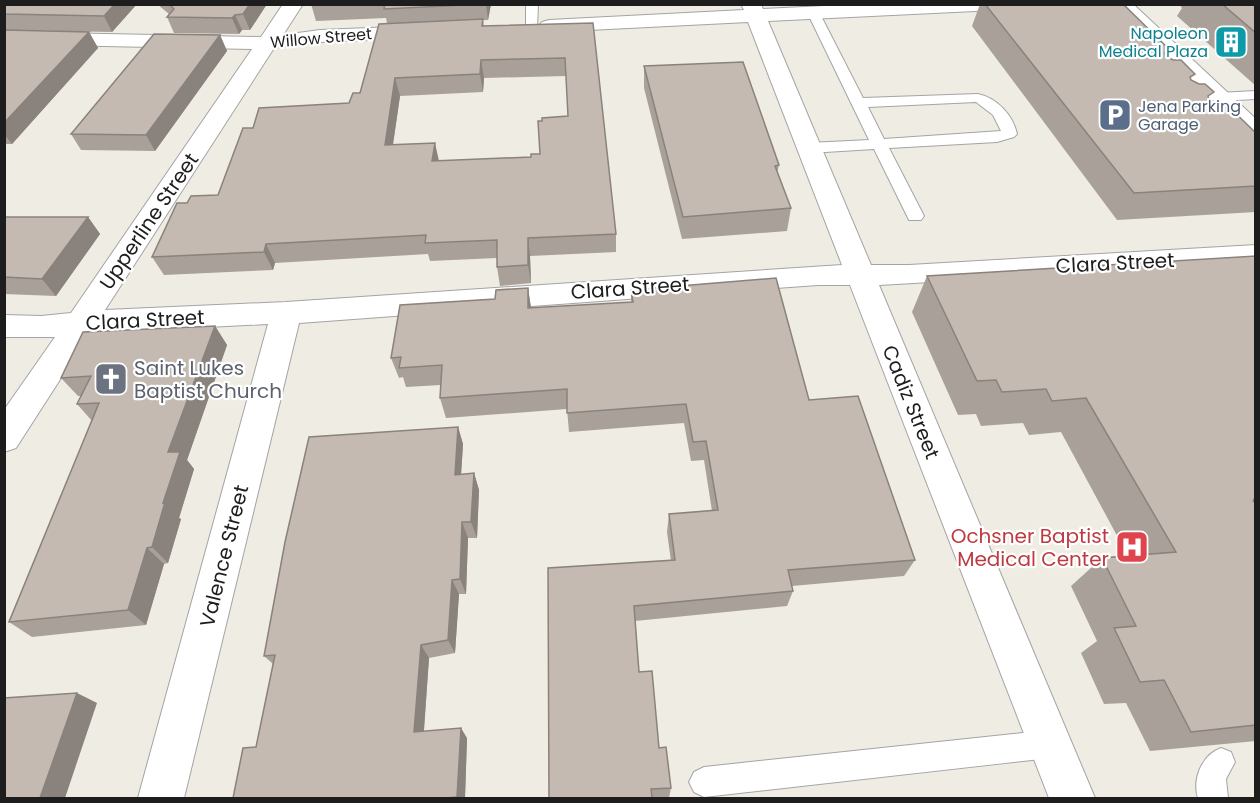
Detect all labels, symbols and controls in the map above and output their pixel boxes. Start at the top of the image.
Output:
street label: Willow Street [269,22,373,54]
place label: Napoleon Medical Plaza [1099,22,1208,63]
building icon: Napoleon Medical Plaza [1213,24,1249,60]
place label: Jena Parking Garage [1138,95,1241,136]
parking icon: Jena Parking Garage [1097,97,1133,133]
street label: Upperline Street [93,147,205,295]
street label: Clara Street [1055,246,1175,280]
street label: Clara Street [570,270,690,306]
street label: Clara Street [85,303,205,337]
street label: Cadiz Street [875,341,947,463]
place label: Saint Lukes Baptist Church [134,354,282,405]
church icon: Saint Lukes Baptist Church [93,361,129,397]
street label: Valence Street [193,482,255,630]
place label: Ochsner Baptist Medical Center [951,522,1109,573]
hospital icon: Ochsner Baptist Medical Center [1114,529,1150,565]

